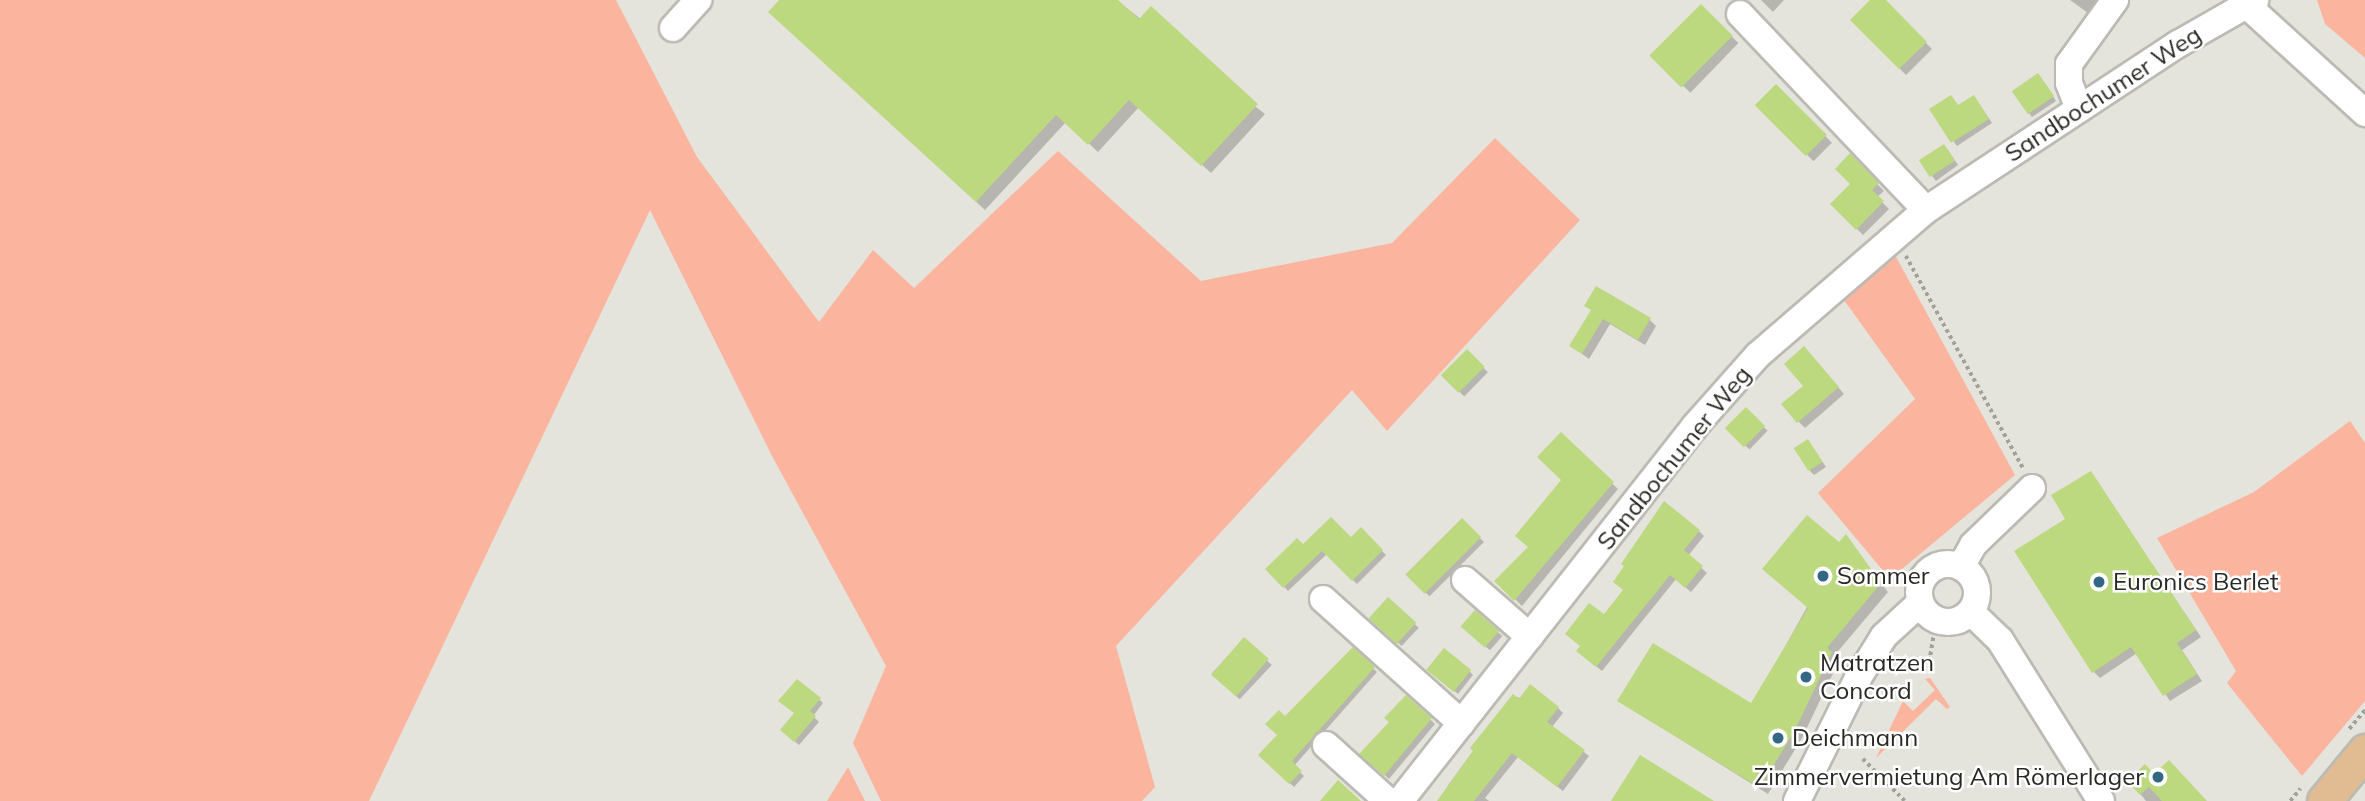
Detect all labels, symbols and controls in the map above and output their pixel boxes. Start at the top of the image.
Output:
street label: Sandbochumer Weg [2000,20,2206,168]
street label: Sandbochumer Weg [1591,360,1757,556]
place label: Sommer [1837,562,1930,590]
marker: Sommer [1815,568,1831,584]
place label: Euronics Berlet [2113,568,2278,596]
marker: Euronics Berlet [2091,574,2107,590]
place label: Matratzen Concord [1820,649,1934,705]
marker: Matratzen Concord [1798,669,1814,685]
place label: Deichmann [1792,724,1918,752]
marker: Deichmann [1770,730,1786,746]
place label: Zimmervermietung Am Römerlager [1754,763,2144,791]
marker: Zimmervermietung Am Römerlager [2150,769,2166,785]

